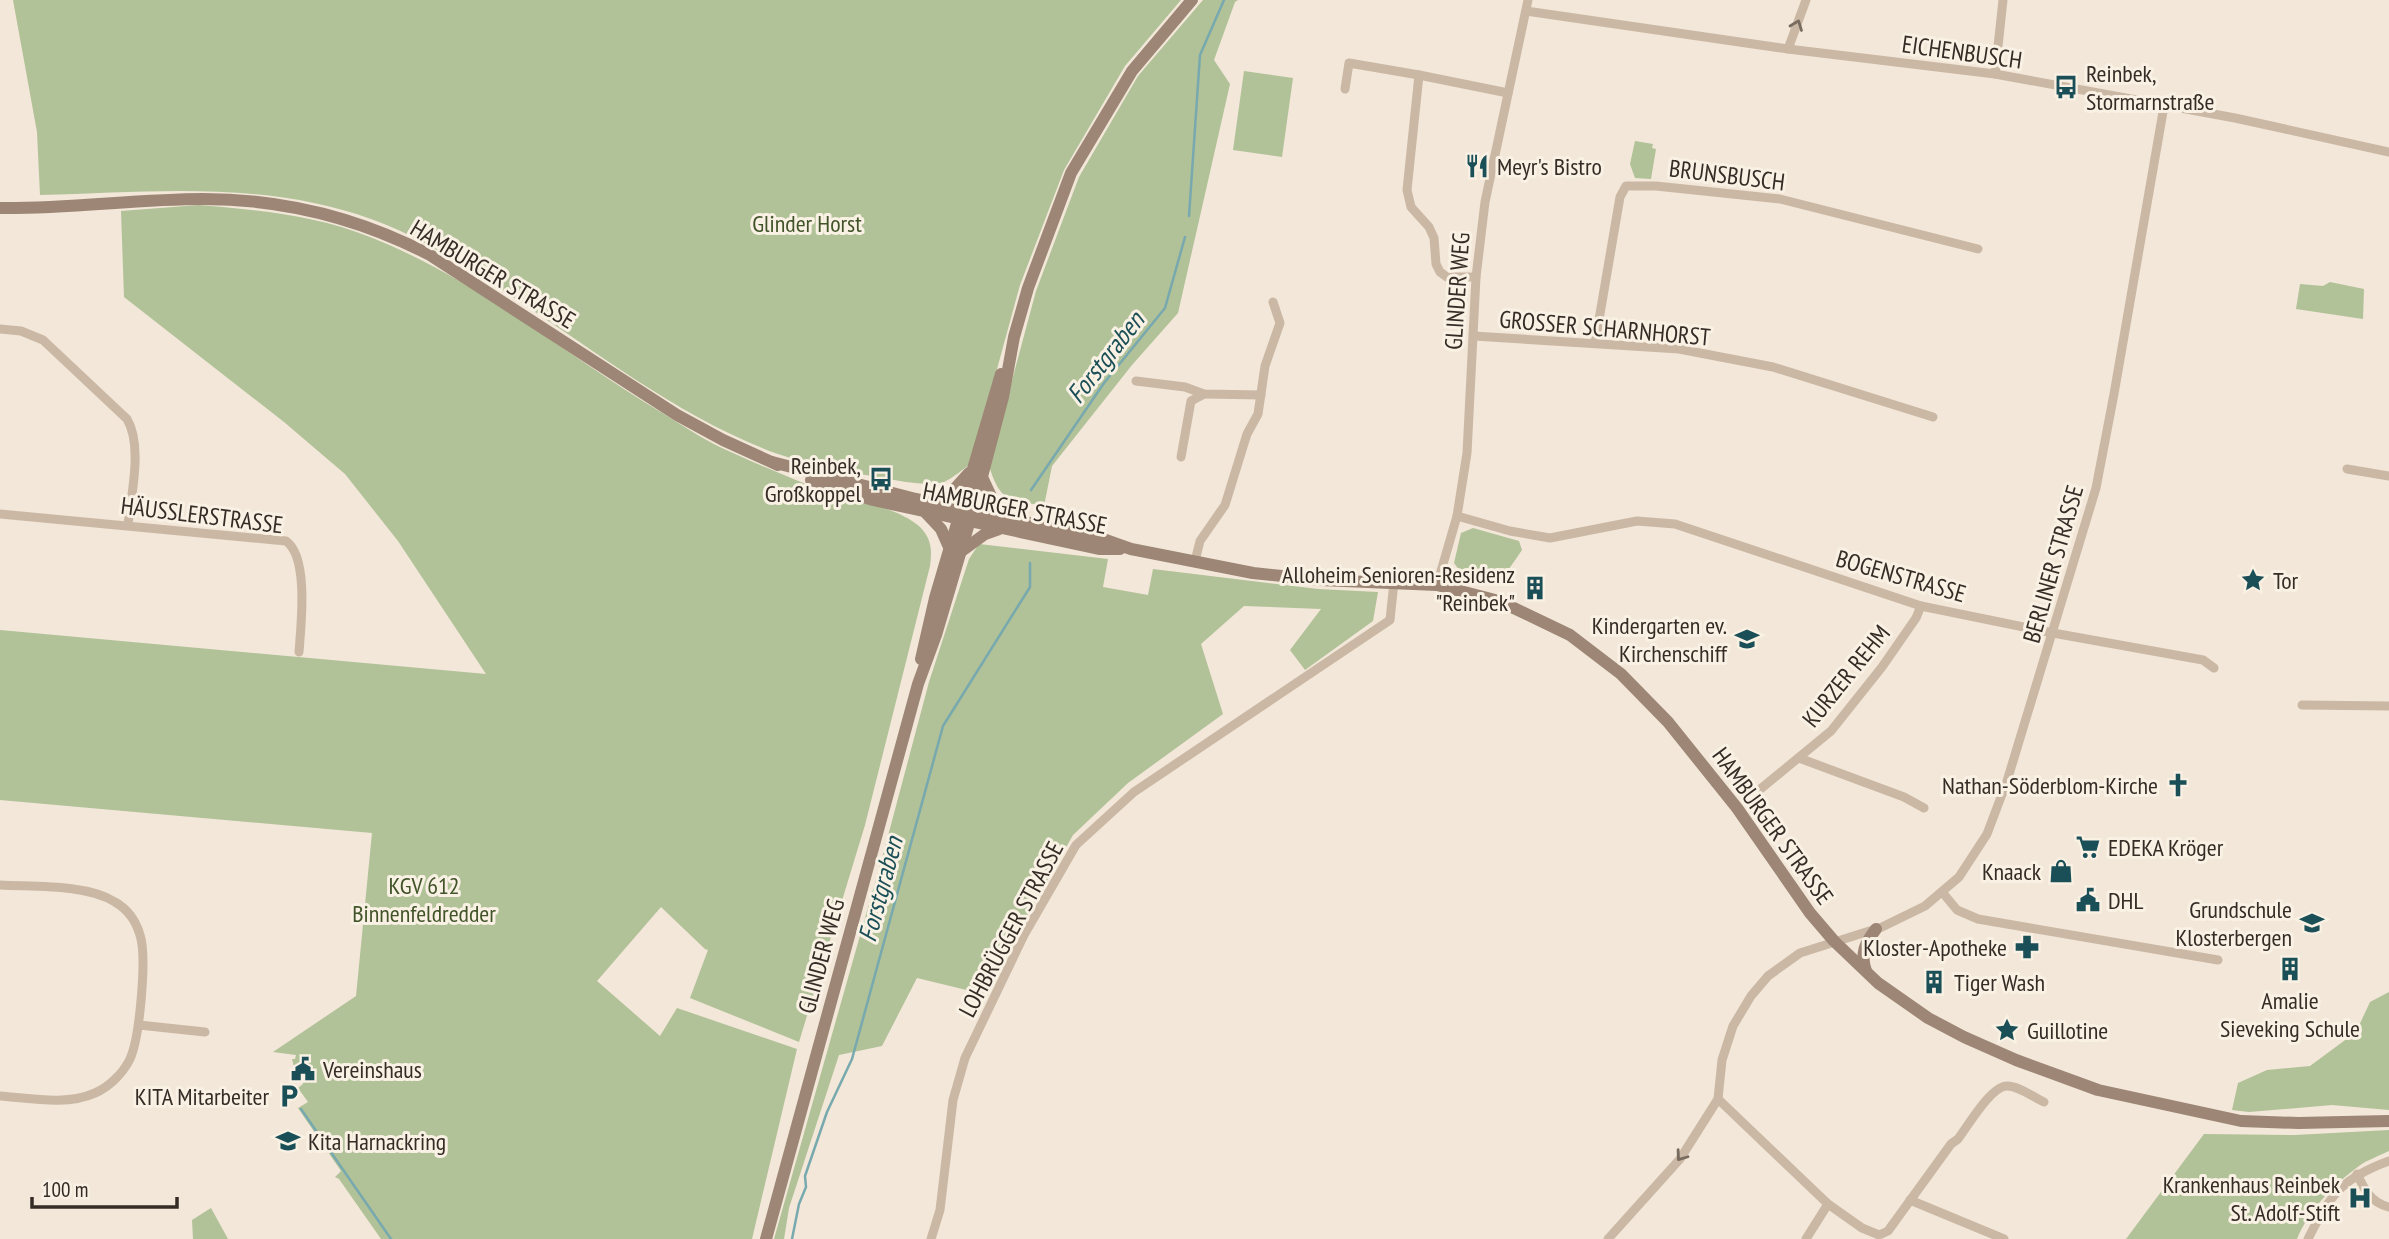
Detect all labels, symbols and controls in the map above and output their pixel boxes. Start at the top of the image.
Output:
one-way arrow [1789,19,1803,31]
street label: EICHENBUSCH [1900,28,2024,76]
place label: Reinbek, Stormarnstraße [2086,58,2214,117]
bus stop icon: Reinbek, Stormarnstraße [2052,73,2080,101]
place label: Meyr's Bistro [1497,151,1602,182]
restaurant icon: Meyr's Bistro [1463,152,1491,180]
street label: BRUNSBUSCH [1667,153,1787,197]
park label: Glinder Horst [752,208,862,239]
street label: HAMBURGER STRASSE [405,213,581,335]
street label: GLINDER WEG [1437,231,1477,351]
water label: Forstgraben [1059,303,1152,409]
street label: GROSSER SCHARNHORST [1498,303,1712,353]
place label: Reinbek, Großkoppel [765,450,861,509]
bus stop icon: Reinbek, Großkoppel [867,465,895,493]
street label: HAMBURGER STRASSE [920,475,1110,541]
street label: BERLINER STRASSE [2016,482,2090,646]
street label: HÄUSSLERSTRASSE [119,490,285,540]
street label: BOGENSTRASSE [1832,543,1970,609]
place label: Alloheim Senioren-Residenz "Reinbek" [1282,559,1515,618]
place label: Tor [2273,565,2299,596]
place icon: Tor [2239,566,2267,594]
building icon: Alloheim Senioren-Residenz "Reinbek" [1521,574,1549,602]
place label: Kindergarten ev. Kirchenschiff [1592,610,1728,669]
street label: KURZER REHM [1795,619,1897,733]
school or university icon: Kindergarten ev. Kirchenschiff [1733,625,1761,653]
street label: HAMBURGER STRASSE [1705,741,1841,911]
place label: Nathan-Söderblom-Kirche [1942,770,2158,801]
church icon: Nathan-Söderblom-Kirche [2164,771,2192,799]
water label: Forstgraben [850,832,910,945]
place label: EDEKA Kröger [2108,832,2224,863]
supermarket icon: EDEKA Kröger [2074,833,2102,861]
street label: LOHBRÜGGER STRASSE [952,836,1070,1022]
place label: Knaack [1982,856,2042,887]
shop icon: Knaack [2047,857,2075,885]
park label: KGV 612 Binnenfeldredder [352,870,496,929]
place label: DHL [2108,885,2143,916]
public building icon: DHL [2074,886,2102,914]
place label: Grundschule Klosterbergen [2175,894,2292,953]
street label: GLINDER WEG [791,895,851,1017]
school or university icon: Grundschule Klosterbergen [2298,909,2326,937]
place label: Kloster-Apotheke [1863,932,2007,963]
pharmacy icon: Kloster-Apotheke [2013,933,2041,961]
building icon: Amalie Sieveking Schule [2276,955,2304,983]
place label: Tiger Wash [1954,967,2045,998]
building icon: Tiger Wash [1920,968,1948,996]
place label: Amalie Sieveking Schule [2220,985,2360,1044]
place label: Guillotine [2027,1015,2108,1046]
place icon: Guillotine [1993,1016,2021,1044]
place label: Vereinshaus [322,1054,422,1085]
public building icon: Vereinshaus [289,1055,317,1083]
place label: KITA Mitarbeiter [135,1081,269,1112]
parking icon: KITA Mitarbeiter [275,1082,303,1110]
place label: Kita Harnackring [308,1126,446,1157]
school or university icon: Kita Harnackring [274,1127,302,1155]
one-way arrow [1677,1148,1689,1161]
scale bar [32,1166,177,1210]
place label: Krankenhaus Reinbek St. Adolf-Stift [2163,1169,2341,1228]
text: 100 m [42,1176,88,1203]
hospital icon: Krankenhaus Reinbek St. Adolf-Stift [2346,1184,2374,1212]

